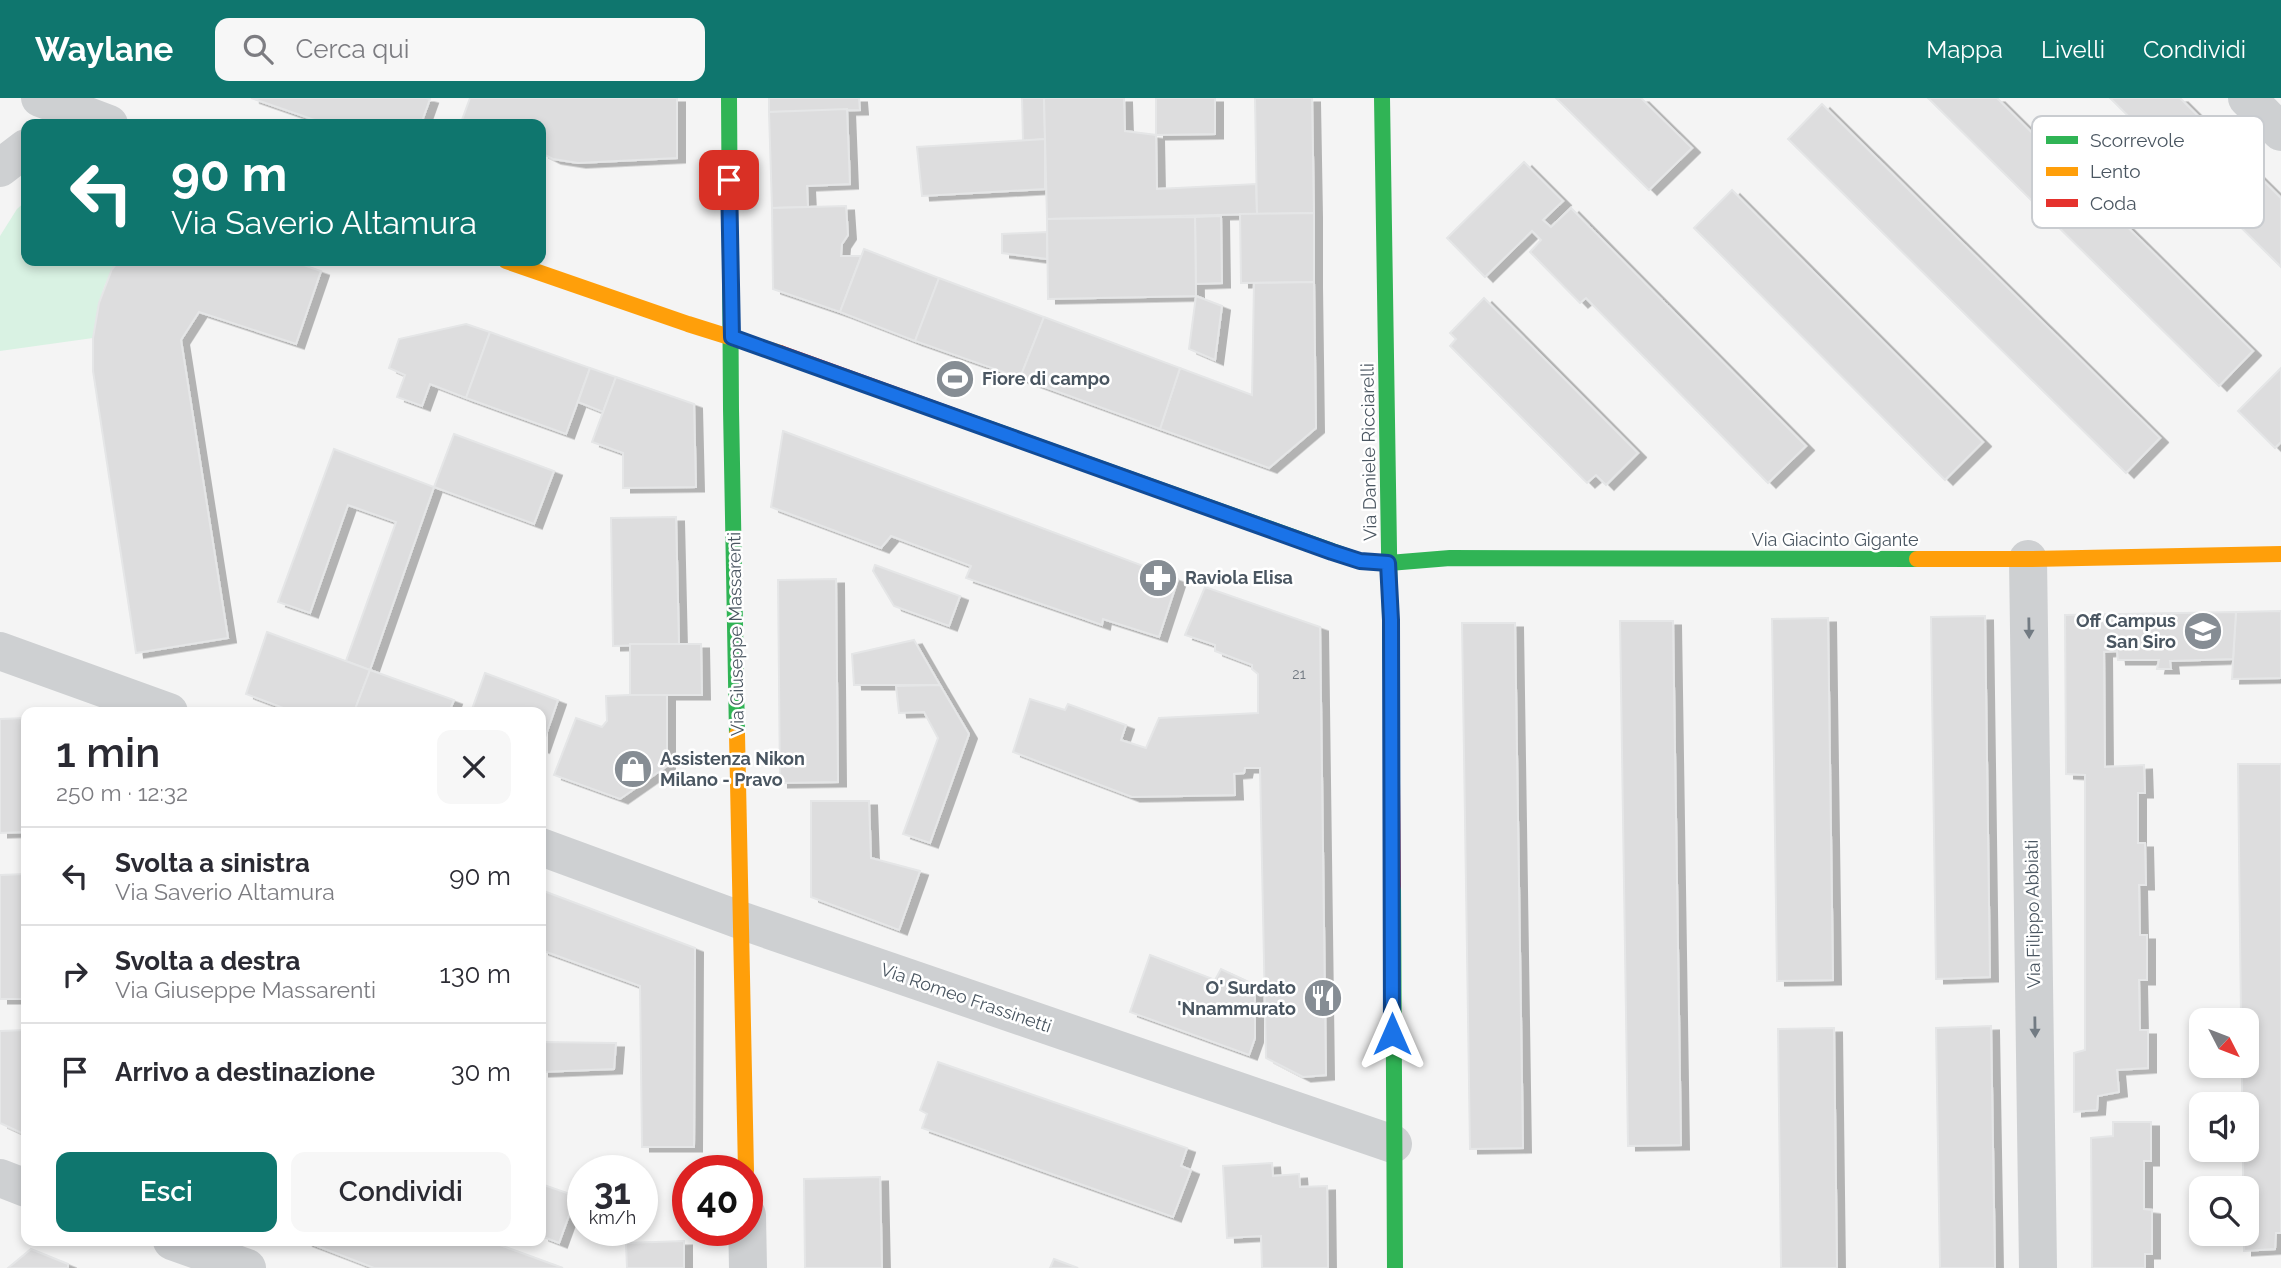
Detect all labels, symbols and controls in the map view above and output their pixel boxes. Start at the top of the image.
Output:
search box [215,18,705,81]
text: Waylane [35,30,173,69]
icon: search [239,30,277,68]
text: Cerca qui [295,34,409,64]
text: Mappa [1926,35,2003,64]
text: Livelli [2041,35,2105,64]
text: Condividi [2143,35,2246,64]
legend [2032,116,2264,228]
text: Scorrevole [2090,129,2185,151]
text: 90 m [171,145,287,202]
icon: left [56,147,147,238]
pin [699,150,759,210]
text: Lento [2090,160,2141,182]
icon: arrive [710,161,748,199]
text: Coda [2090,192,2137,214]
text: Via Saverio Altamura [171,204,477,241]
sports icon: Fiore di campo [934,358,976,400]
street label: Via Daniele Ricciarelli [1356,363,1381,541]
place label: Fiore di campo [982,368,1110,389]
street label: Via Giacinto Gigante [1751,529,1919,550]
street label: Via Giuseppe Massarenti [723,532,748,736]
pharmacy icon: Raviola Elisa [1137,557,1179,599]
place label: Raviola Elisa [1185,567,1293,588]
place label: Off Campus San Siro [2076,610,2176,652]
school or university icon: Off Campus San Siro [2182,610,2224,652]
one-way arrow [2023,617,2035,639]
house number: 21 [1292,666,1306,682]
text: 1 min [56,728,160,777]
button: close [437,730,511,804]
shop icon: Assistenza Nikon Milano - Pravo [612,748,654,790]
place label: Assistenza Nikon Milano - Pravo [660,748,805,790]
text: 250 m · 12:32 [56,779,188,806]
street label: Via Filippo Abbiati [2021,839,2044,989]
text: Svolta a sinistra [115,848,310,878]
icon: left [56,857,94,895]
text: 90 m [449,861,511,891]
text: Via Saverio Altamura [115,878,335,905]
text: Svolta a destra [115,946,301,976]
icon: right [56,955,94,993]
street label: Via Romeo Frassinetti [878,958,1054,1037]
text: 130 m [440,959,511,989]
text: Via Giuseppe Massarenti [115,976,376,1003]
place label: O' Surdato 'Nnammurato [1177,977,1296,1019]
restaurant icon: O' Surdato 'Nnammurato [1302,977,1344,1019]
position arrow [1355,997,1429,1071]
north arrow [2189,1008,2259,1078]
map controls [2189,1008,2259,1246]
one-way arrow [2029,1016,2041,1038]
icon: arrive [56,1053,94,1091]
text: Arrivo a destinazione [115,1057,375,1087]
text: 30 m [451,1057,511,1087]
button: sound [2189,1092,2259,1162]
button: Esci [56,1152,277,1232]
button: Condividi [291,1152,511,1232]
speed limit sign: 40 [672,1155,763,1246]
text: 31 [594,1171,631,1212]
button: search [2189,1176,2259,1246]
text: km/h [589,1207,636,1228]

